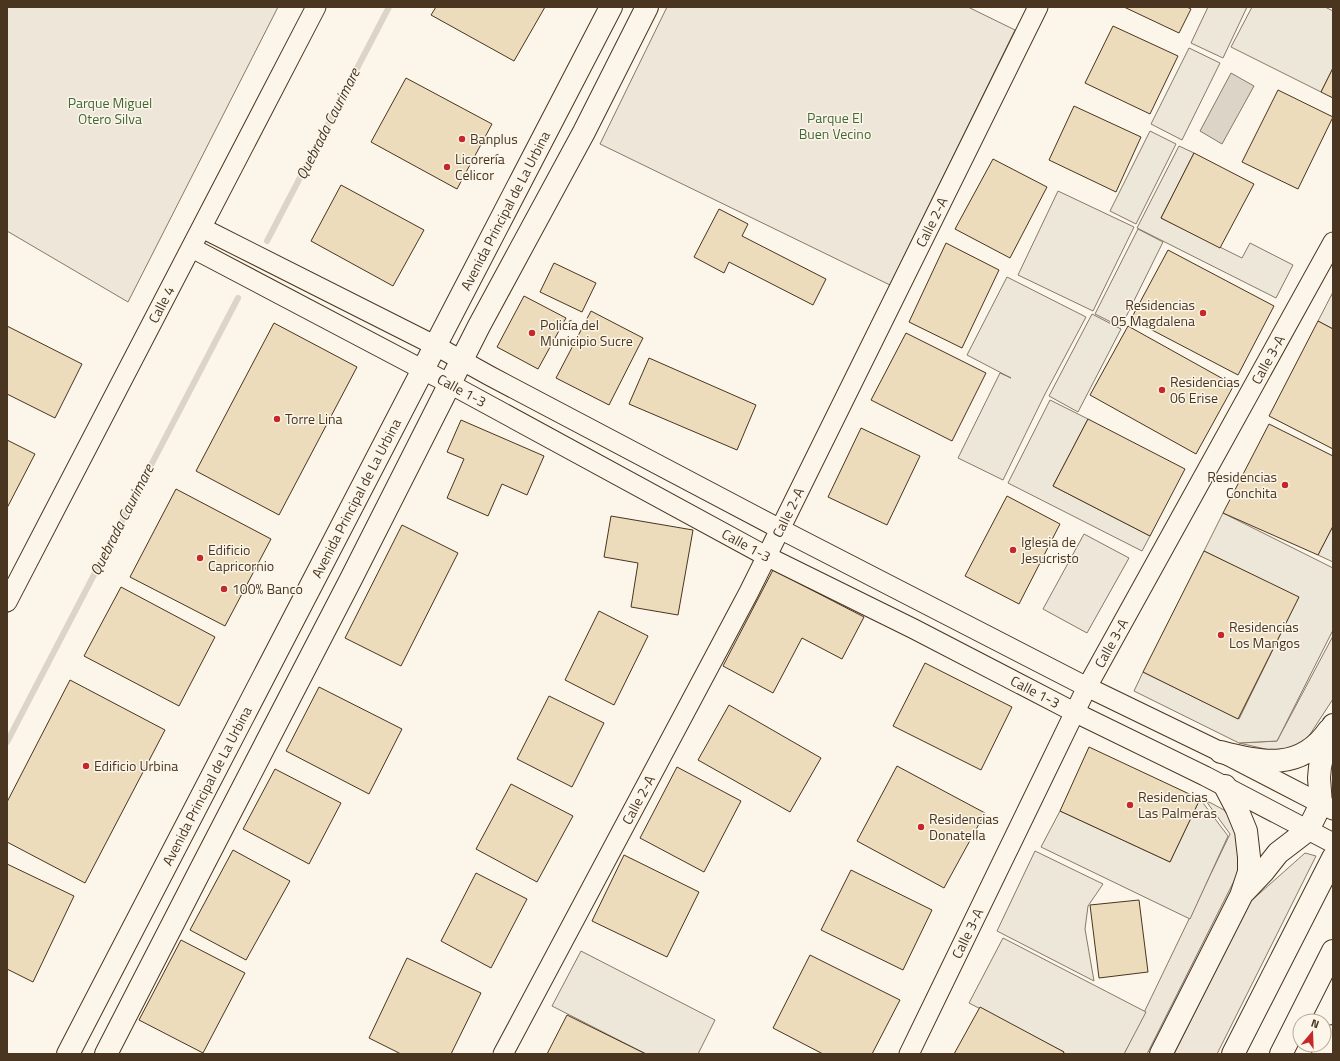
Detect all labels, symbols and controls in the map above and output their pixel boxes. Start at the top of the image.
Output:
water label: Quebrada Caurimare [290,63,366,184]
park label: Parque Miguel Otero Silva [68,92,152,129]
park label: Parque El Buen Vecino [799,107,871,144]
street label: Avenida Principal de La Urbina [455,127,555,294]
place label: Banplus [470,128,518,149]
marker: Banplus [457,134,467,144]
place label: Licorería Celicor [455,148,505,185]
marker: Licorería Celicor [442,162,452,172]
street label: Calle 2-A [910,193,953,250]
street label: Calle 4 [143,282,179,327]
place label: Residencias 05 Magdalena [1111,294,1195,331]
marker: Residencias 05 Magdalena [1198,308,1208,318]
place label: Policía del Municipio Sucre [540,314,633,351]
marker: Policía del Municipio Sucre [527,328,537,338]
street label: Calle 3-A [1245,330,1290,388]
street label: Calle 1-3 [434,368,490,412]
place label: Residencias 06 Erise [1170,371,1240,408]
marker: Residencias 06 Erise [1157,385,1167,395]
place label: Torre Lina [285,408,342,429]
marker: Torre Lina [272,414,282,424]
street label: Avenida Principal de La Urbina [306,415,406,581]
water label: Quebrada Caurimare [84,459,160,580]
place label: Residencias Conchita [1207,466,1277,503]
marker: Residencias Conchita [1280,480,1290,490]
street label: Calle 2-A [767,483,809,541]
street label: Calle 1-3 [718,523,775,567]
place label: Iglesia de Jesucristo [1021,531,1079,568]
place label: Edificio Capricornio [208,539,274,576]
marker: Iglesia de Jesucristo [1008,545,1018,555]
marker: Edificio Capricornio [195,553,205,563]
place label: 100% Banco [232,578,303,599]
marker: 100% Banco [219,584,229,594]
street label: Calle 3-A [1089,614,1133,671]
place label: Residencias Los Mangos [1229,616,1300,653]
marker: Residencias Los Mangos [1216,630,1226,640]
street label: Calle 1-3 [1007,670,1064,713]
street label: Avenida Principal de La Urbina [157,702,257,869]
place label: Edificio Urbina [94,755,178,776]
marker: Edificio Urbina [81,761,91,771]
street label: Calle 2-A [616,770,660,828]
place label: Residencias Las Palmeras [1138,786,1217,823]
marker: Residencias Las Palmeras [1125,800,1135,810]
place label: Residencias Donatella [929,808,999,845]
marker: Residencias Donatella [916,822,926,832]
street label: Calle 3-A [946,904,988,962]
north arrow [1292,1013,1332,1053]
text: N [1309,1015,1321,1032]

